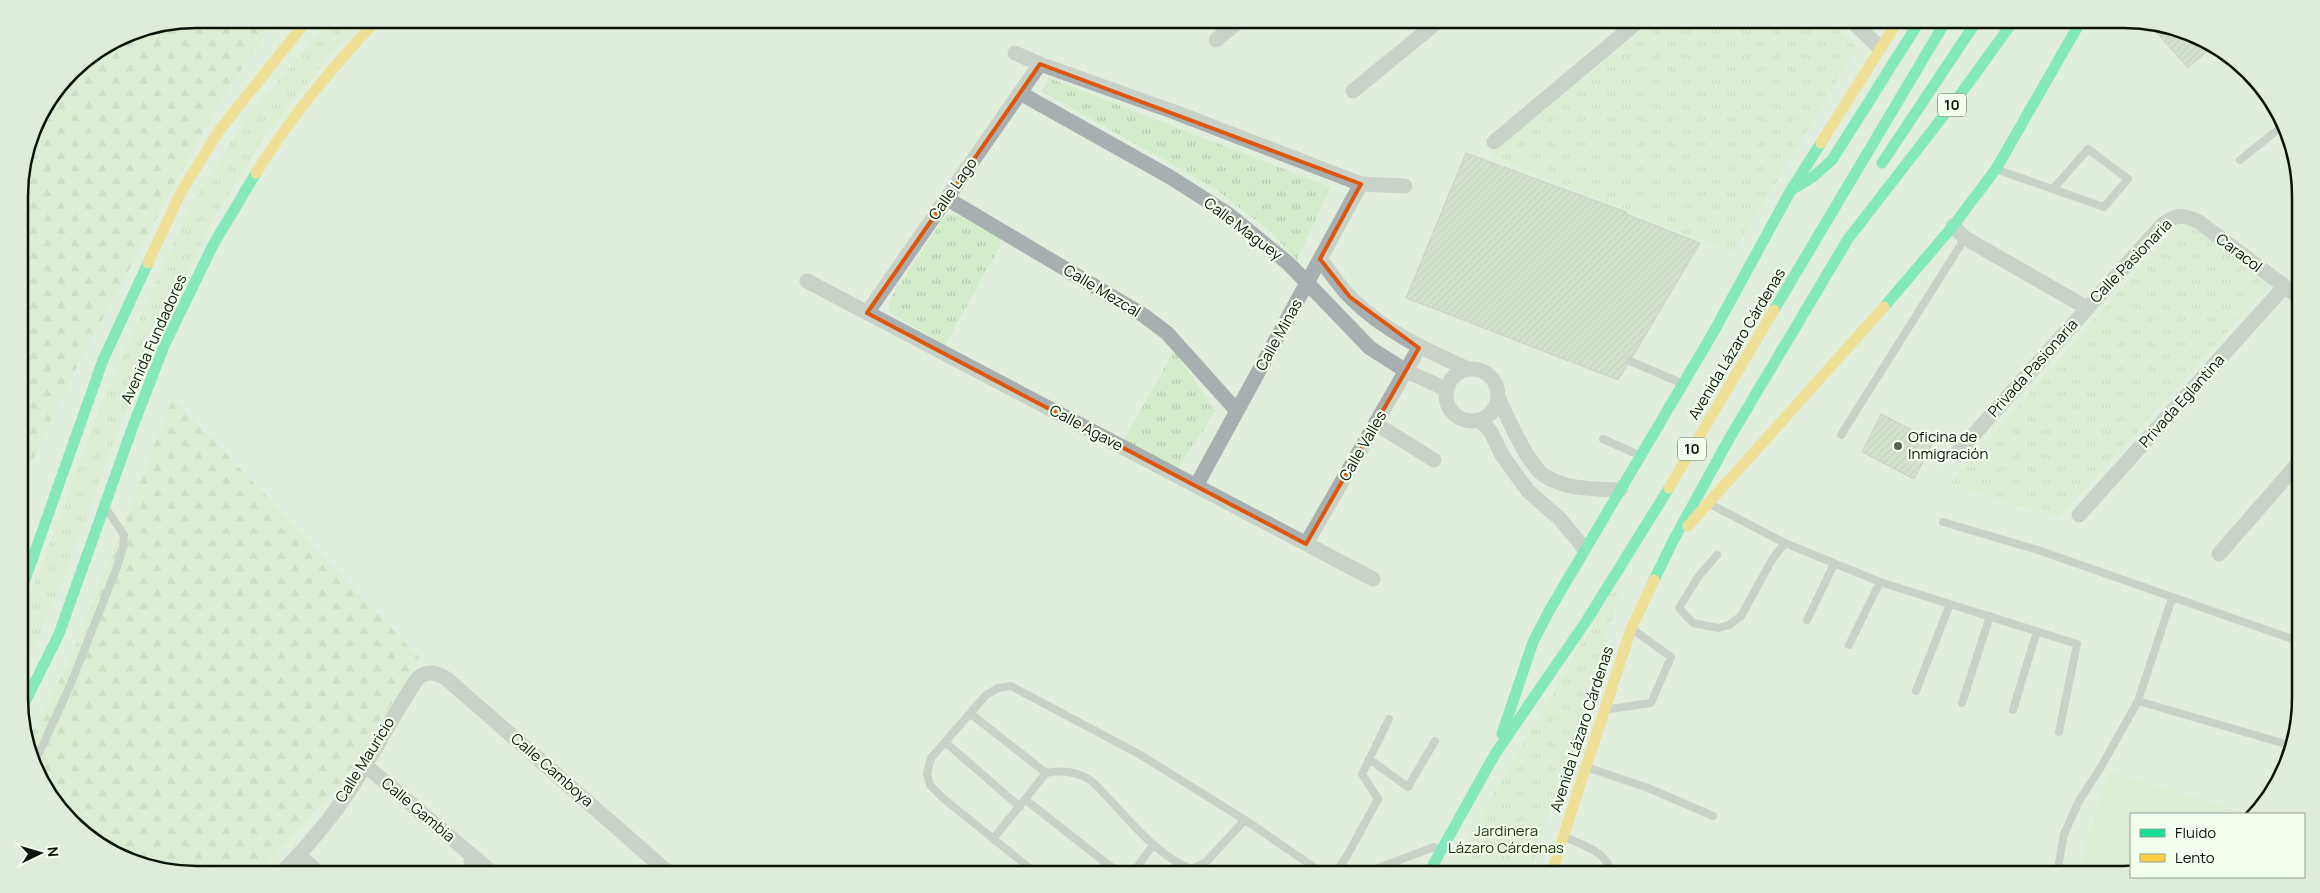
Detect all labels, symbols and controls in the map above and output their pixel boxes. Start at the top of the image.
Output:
road number: 10 [1938,94,1966,116]
street label: Calle Lago [923,153,982,224]
street label: Calle Maguey [1200,192,1287,265]
street label: Calle Pasionaria [2085,214,2176,307]
street label: Caracol [2212,228,2267,277]
street label: Calle Mezcal [1060,259,1145,322]
street label: Avenida Lázaro Cárdenas [1683,264,1790,423]
street label: Avenida Fundadores [116,271,192,407]
street label: Calle Minas [1250,295,1307,374]
street label: Privada Pasionaria [1983,314,2082,421]
street label: Privada Eglantina [2134,350,2229,452]
street label: Calle Agave [1046,399,1127,456]
street label: Calle Valles [1334,407,1391,485]
place label: Oficina de Inmigración [1908,426,1988,464]
road number: 10 [1678,438,1706,460]
marker: Oficina de Inmigración [1892,440,1904,452]
street label: Avenida Lázaro Cárdenas [1545,643,1618,814]
street label: Calle Mauricio [330,713,399,806]
street label: Calle Camboya [507,728,598,811]
street label: Calle Gambia [377,773,460,847]
legend [2130,813,2305,878]
park label: Jardinera Lázaro Cárdenas [1448,820,1564,858]
text: Fluido [2175,822,2216,843]
north arrow [15,828,65,878]
text: N [44,846,63,858]
text: Lento [2175,847,2215,868]

